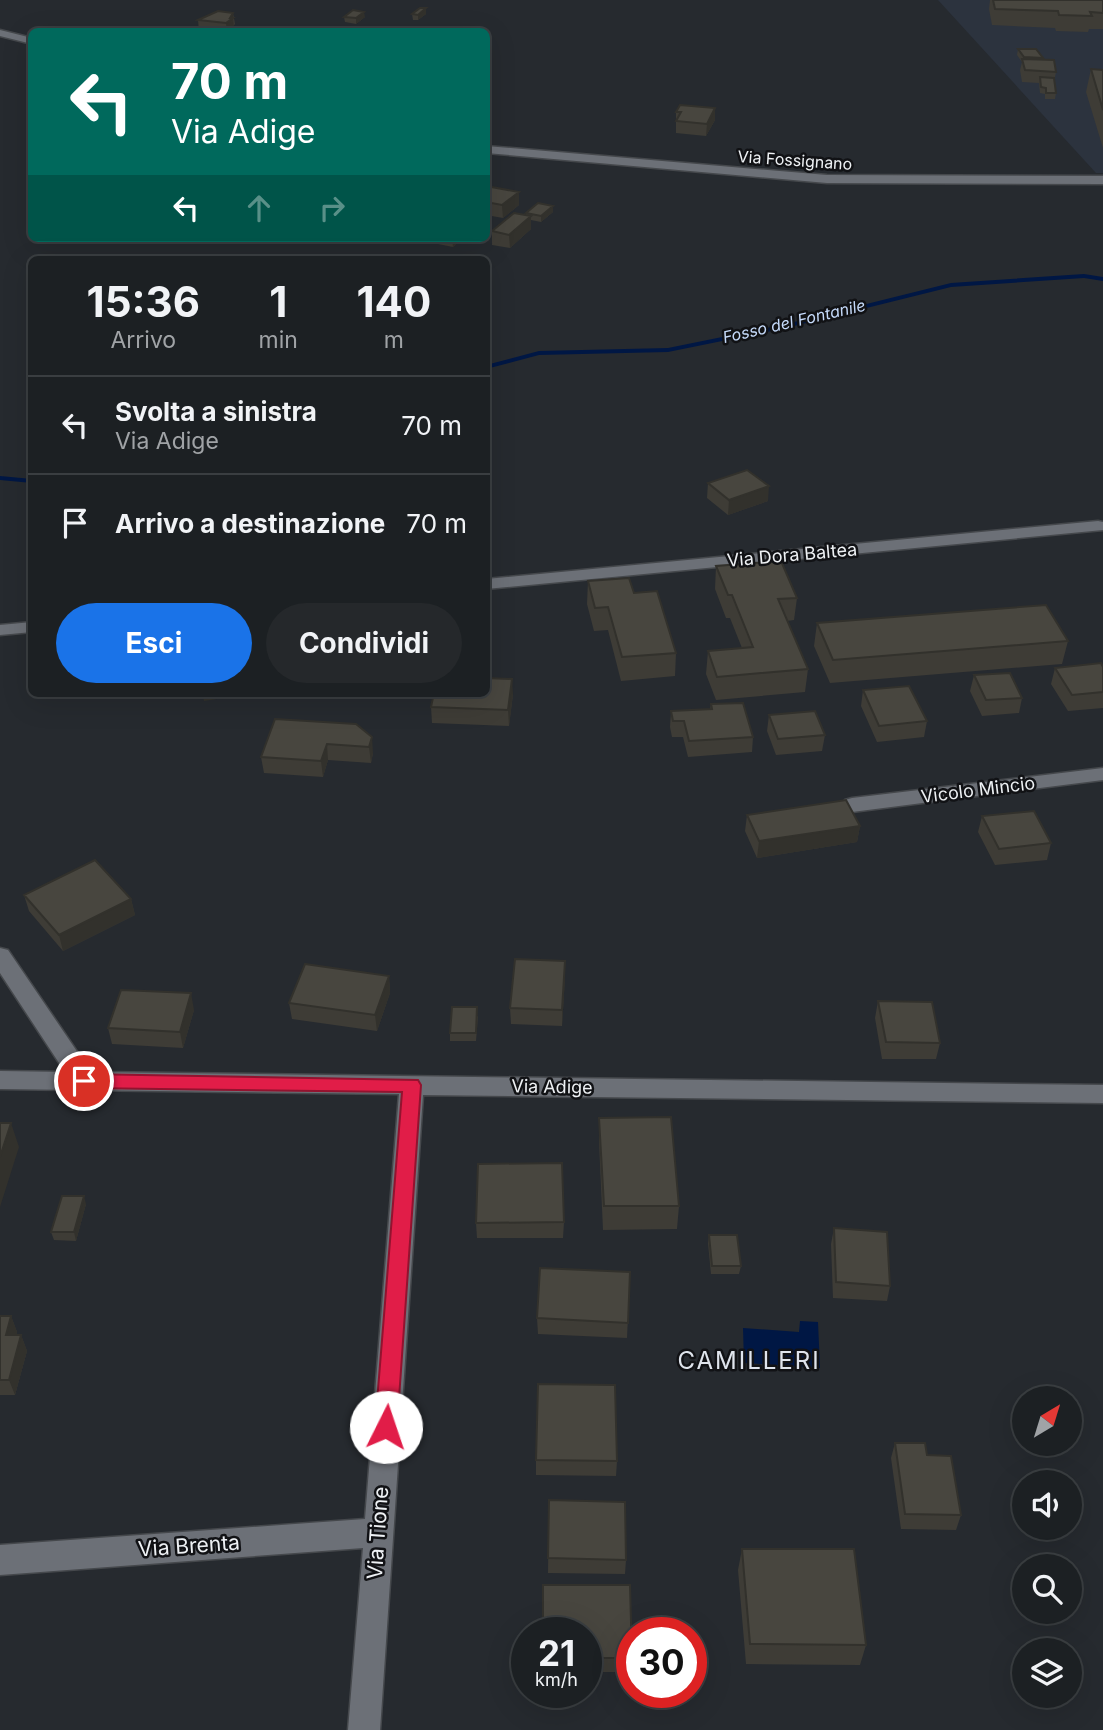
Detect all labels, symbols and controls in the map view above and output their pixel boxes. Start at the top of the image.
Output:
text: 70 m [171,52,288,111]
icon: left [56,56,147,147]
text: Via Adige [171,112,316,151]
street label: Via Fossignano [737,146,853,174]
icon: left [167,189,205,227]
icon: ahead [240,189,278,227]
icon: right [313,189,351,227]
text: 15:36 [87,276,200,327]
text: 1 [269,276,287,327]
text: 140 [357,276,431,327]
water label: Fosso del Fontanile [721,295,867,347]
text: Arrivo [110,326,176,354]
text: min [259,326,298,354]
text: m [384,326,404,354]
text: Svolta a sinistra [115,396,317,427]
icon: left [56,406,94,444]
text: 70 m [401,410,462,441]
text: Via Adige [115,427,219,455]
icon: arrive [56,504,94,542]
text: Arrivo a destinazione [115,508,385,539]
text: 70 m [406,508,467,539]
street label: Via Dora Baltea [726,538,858,571]
button: Esci [56,603,252,683]
button: Condividi [266,603,462,683]
street label: Vicolo Mincio [920,772,1036,807]
pin [54,1051,114,1111]
icon: arrive [65,1062,103,1100]
street label: Via Adige [511,1075,593,1098]
district label: CAMILLERI [677,1346,821,1375]
north arrow [1012,1386,1082,1456]
map controls [1012,1386,1082,1708]
position arrow [349,1390,423,1464]
button: sound [1012,1470,1082,1540]
street label: Via Tione [362,1486,393,1580]
street label: Via Brenta [137,1529,241,1562]
button: search [1012,1554,1082,1624]
speed limit sign: 30 [616,1617,707,1708]
text: 21 [538,1632,575,1674]
button: layers [1012,1638,1082,1708]
text: km/h [535,1669,578,1690]

